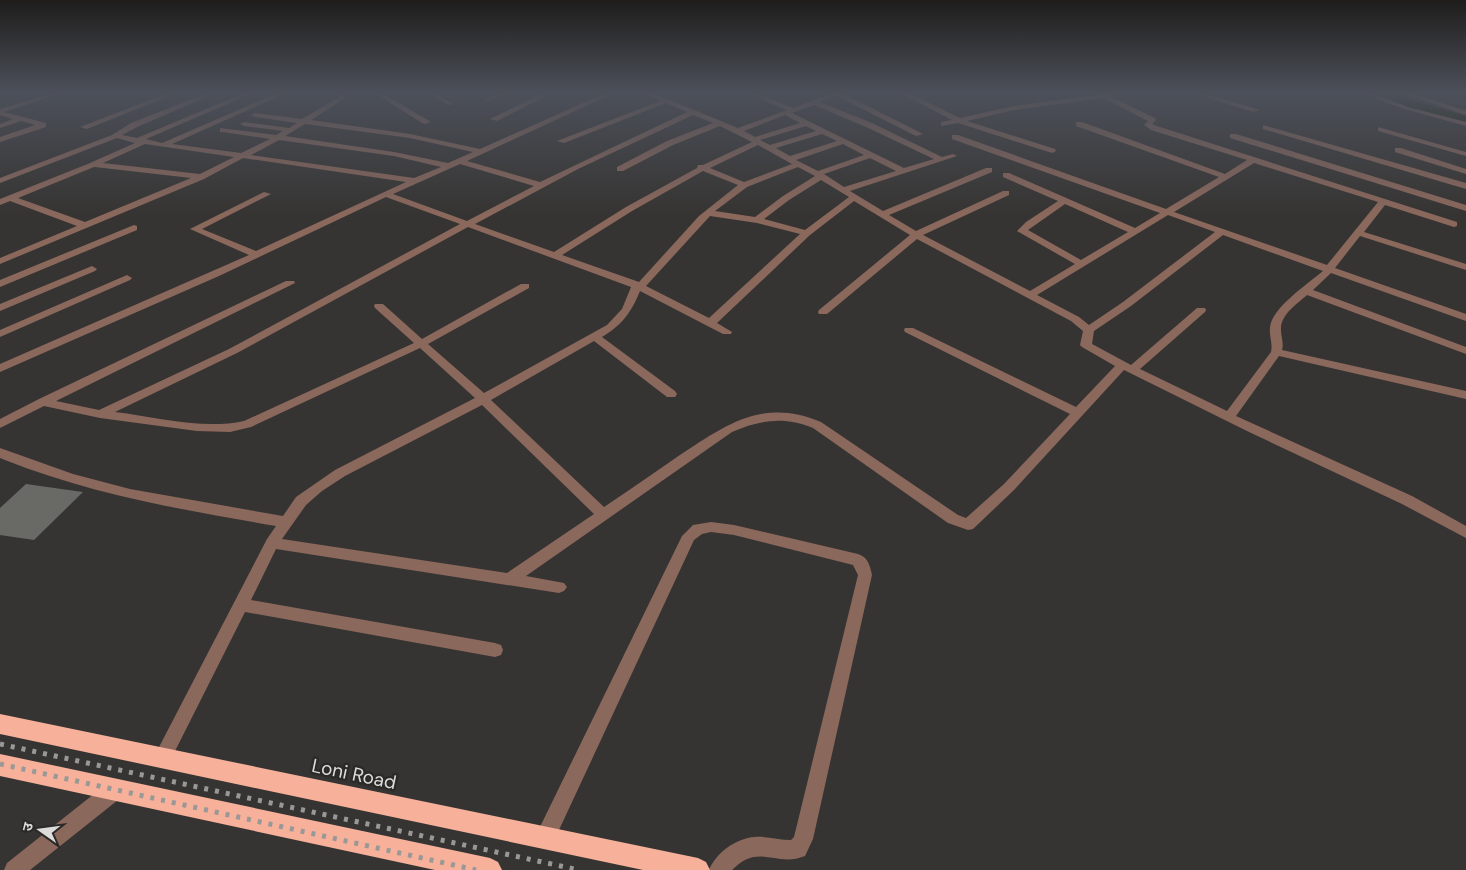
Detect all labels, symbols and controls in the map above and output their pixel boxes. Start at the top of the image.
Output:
street label: Loni Road [310,753,398,795]
north arrow [15,805,65,855]
text: उ [18,820,37,833]

